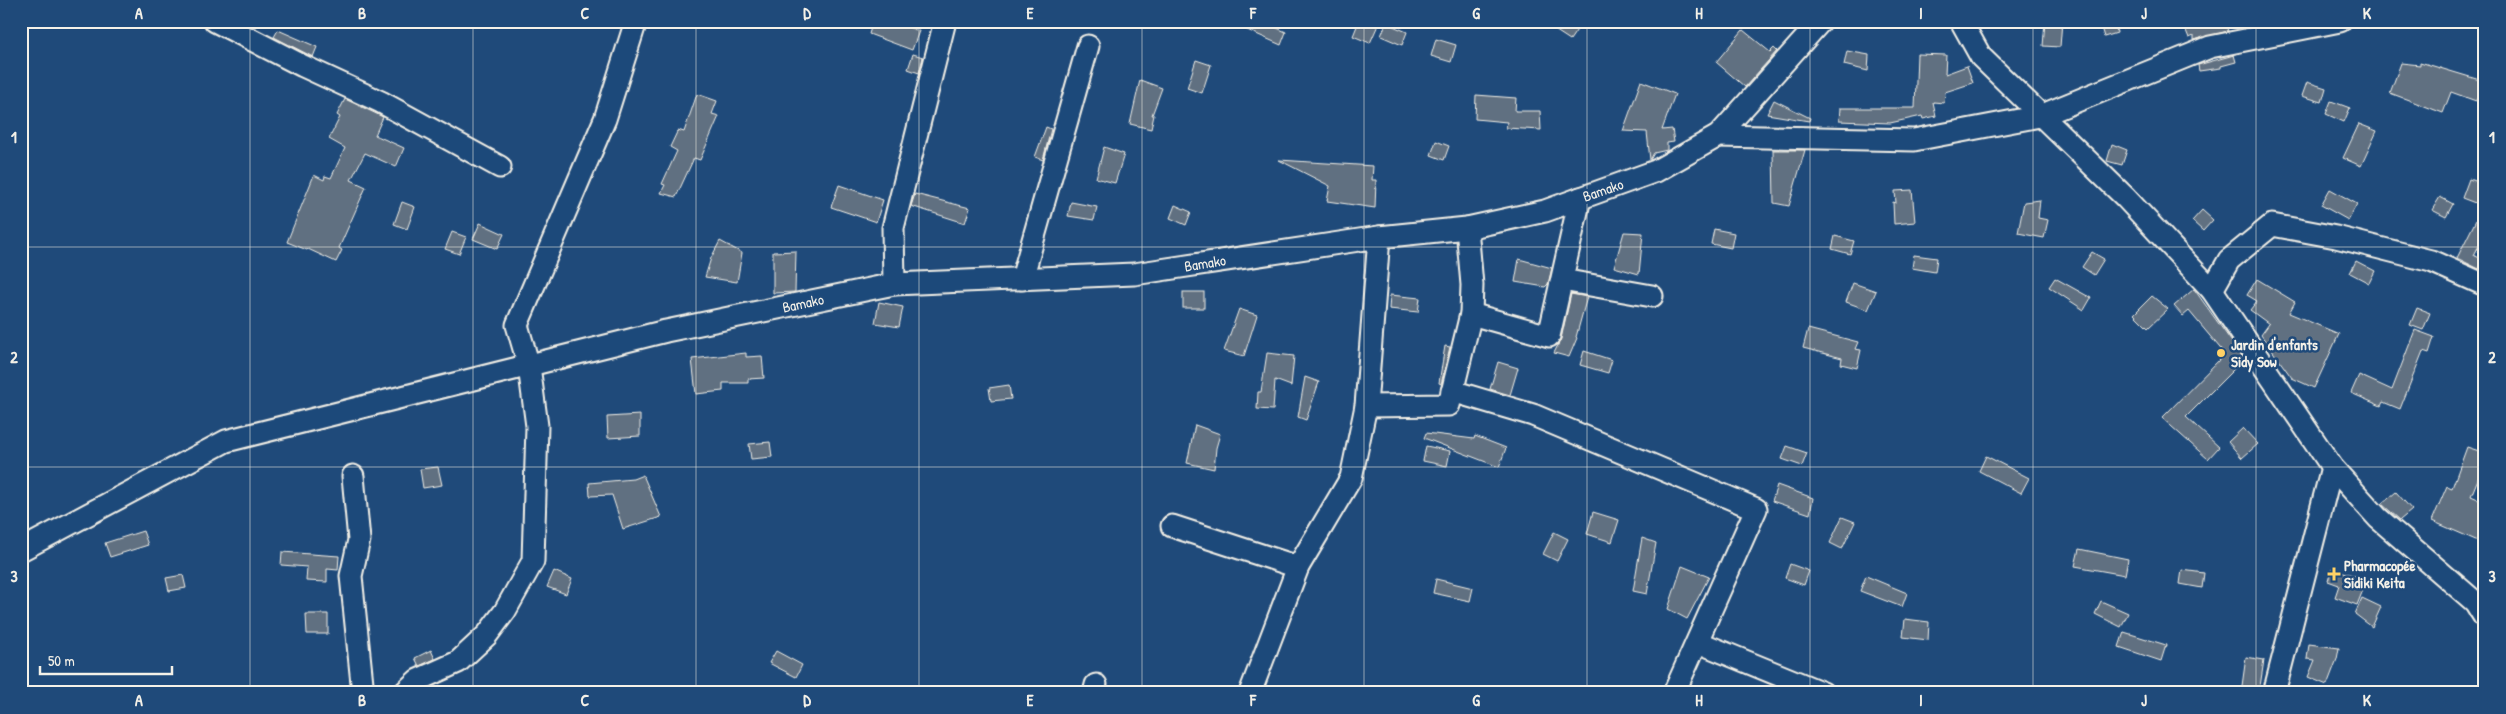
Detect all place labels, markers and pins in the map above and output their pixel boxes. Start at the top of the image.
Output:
place label: Jardin d'enfants Sidy Sow [2231,334,2318,373]
marker: Jardin d'enfants Sidy Sow [2215,347,2227,359]
place label: Pharmacopée Sidiki Keita [2344,555,2416,593]
marker: Pharmacopée Sidiki Keita [2328,568,2340,580]

